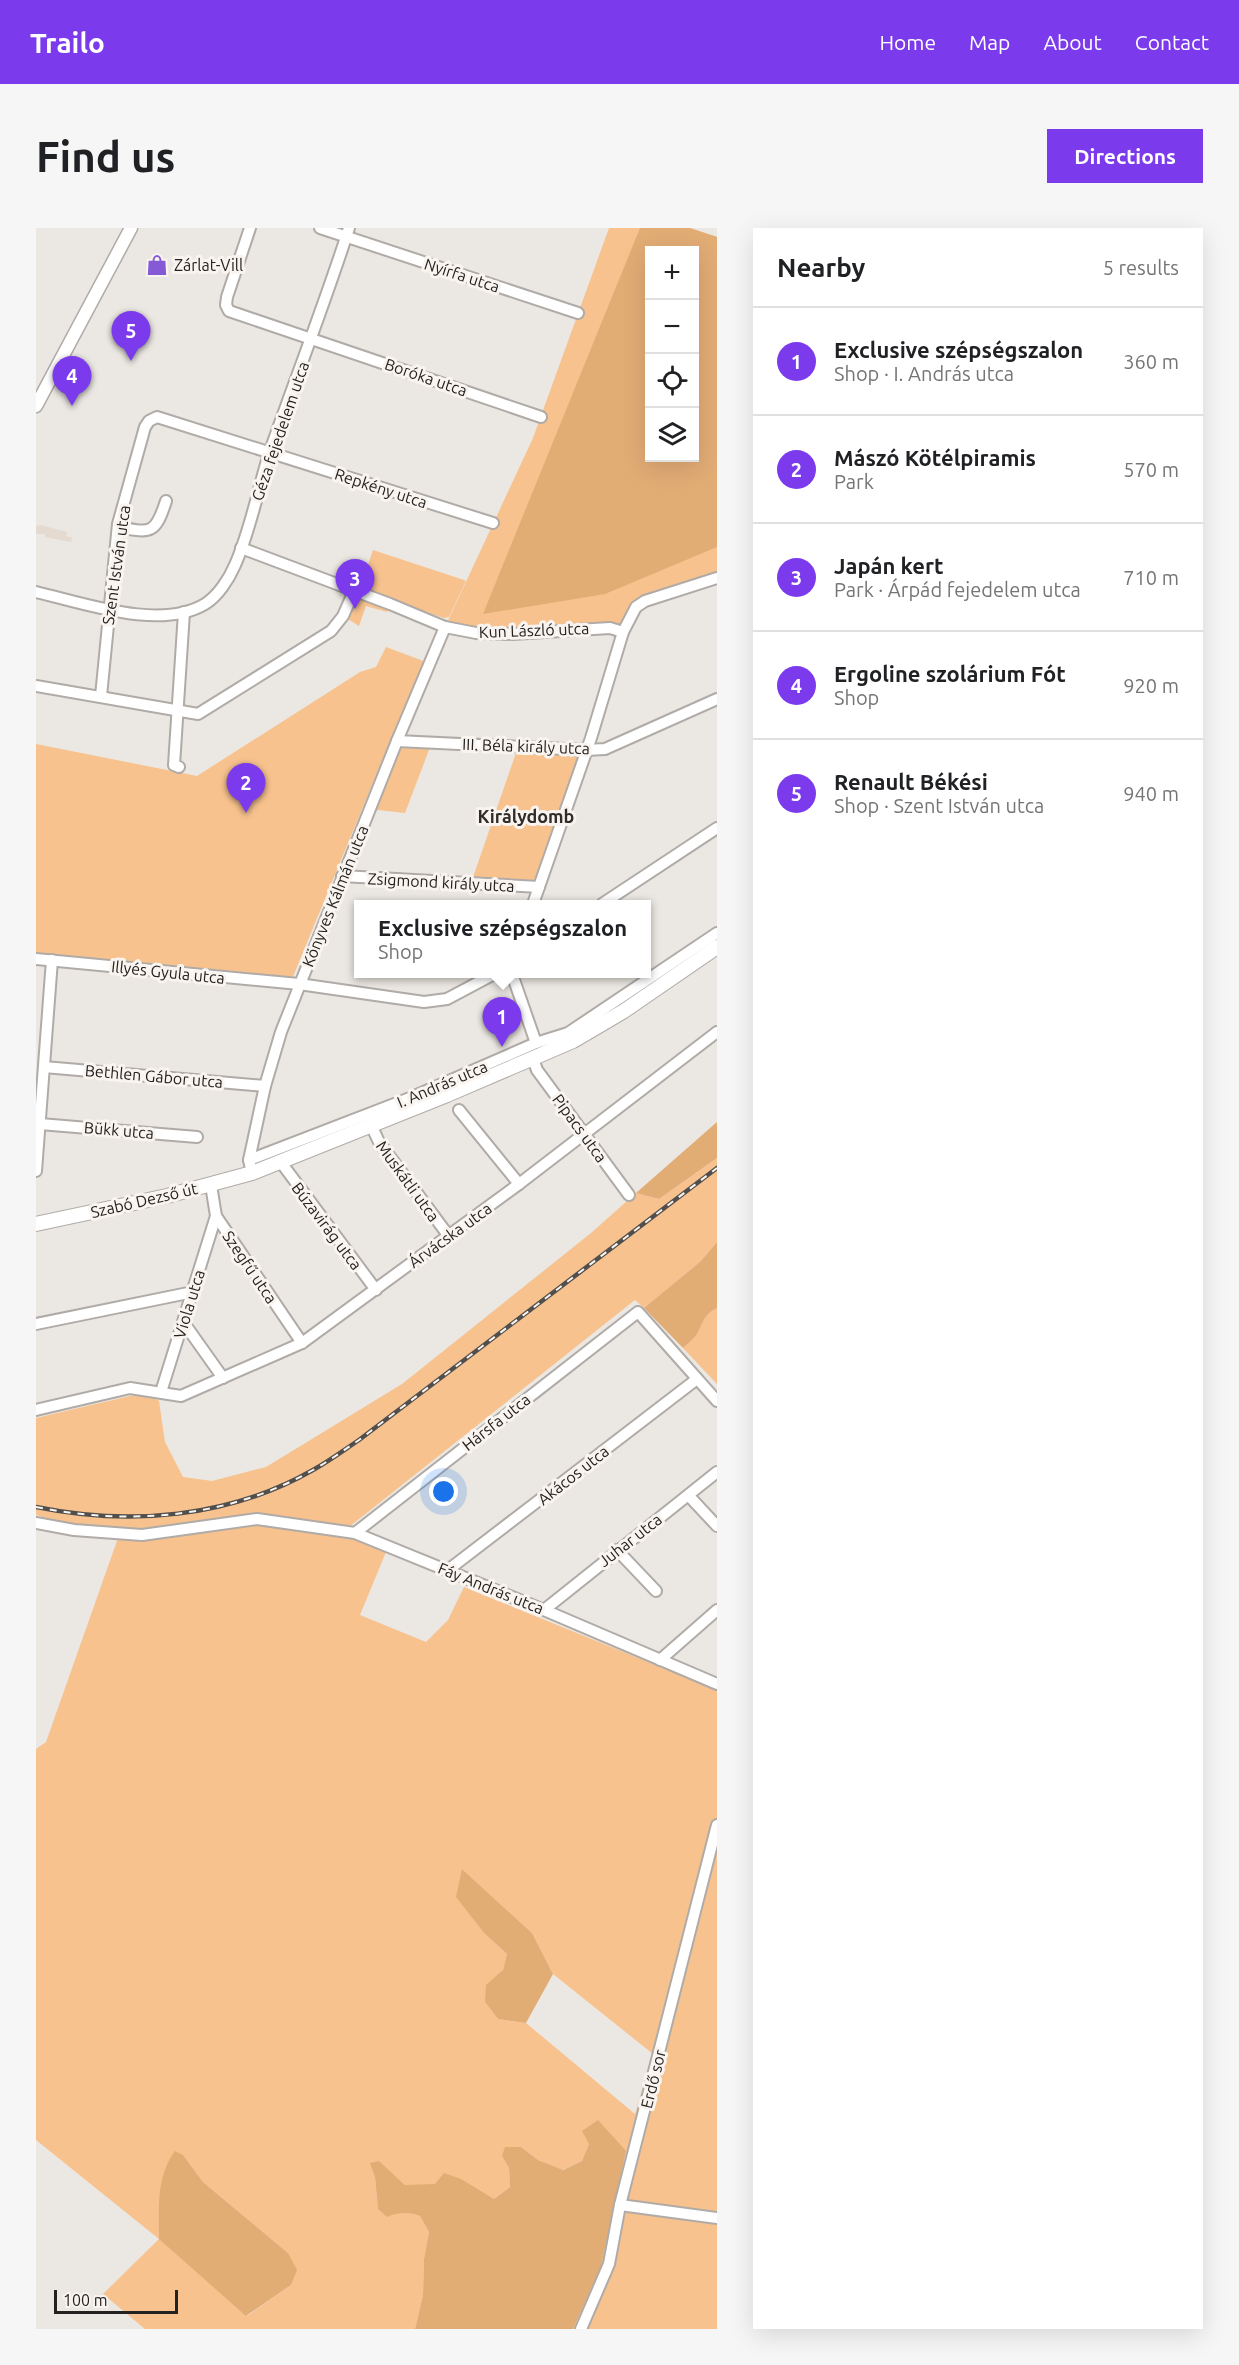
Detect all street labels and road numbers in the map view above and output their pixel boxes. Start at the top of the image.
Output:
street label: Nyírfa utca [422,254,502,296]
street label: Boróka utca [382,355,470,399]
street label: Géza fejedelem utca [248,359,312,503]
street label: Repkény utca [332,465,430,511]
street label: Szent István utca [99,504,133,626]
street label: Kun László utca [478,619,590,641]
street label: III. Béla király utca [462,735,590,757]
street label: Könyves Kálmán utca [298,823,372,969]
street label: Zsigmond király utca [367,869,515,895]
street label: Illyés Gyula utca [110,957,226,987]
street label: I. András utca [394,1057,490,1111]
street label: Bethlen Gábor utca [84,1061,224,1091]
street label: Pipacs utca [549,1090,611,1166]
street label: Bükk utca [83,1118,155,1142]
street label: Muskátli utca [373,1137,443,1225]
street label: Szabó Dezső út [89,1179,200,1221]
street label: Búzavirág utca [288,1179,366,1273]
street label: Árvácska utca [404,1197,495,1271]
street label: Szegfű utca [219,1227,281,1307]
street label: Viola utca [170,1267,208,1341]
street label: Hársfa utca [458,1390,534,1454]
street label: Akácos utca [534,1442,612,1508]
street label: Juhar utca [595,1510,665,1570]
street label: Fáy András utca [436,1559,546,1617]
street label: Erdő sor [637,2048,669,2110]

